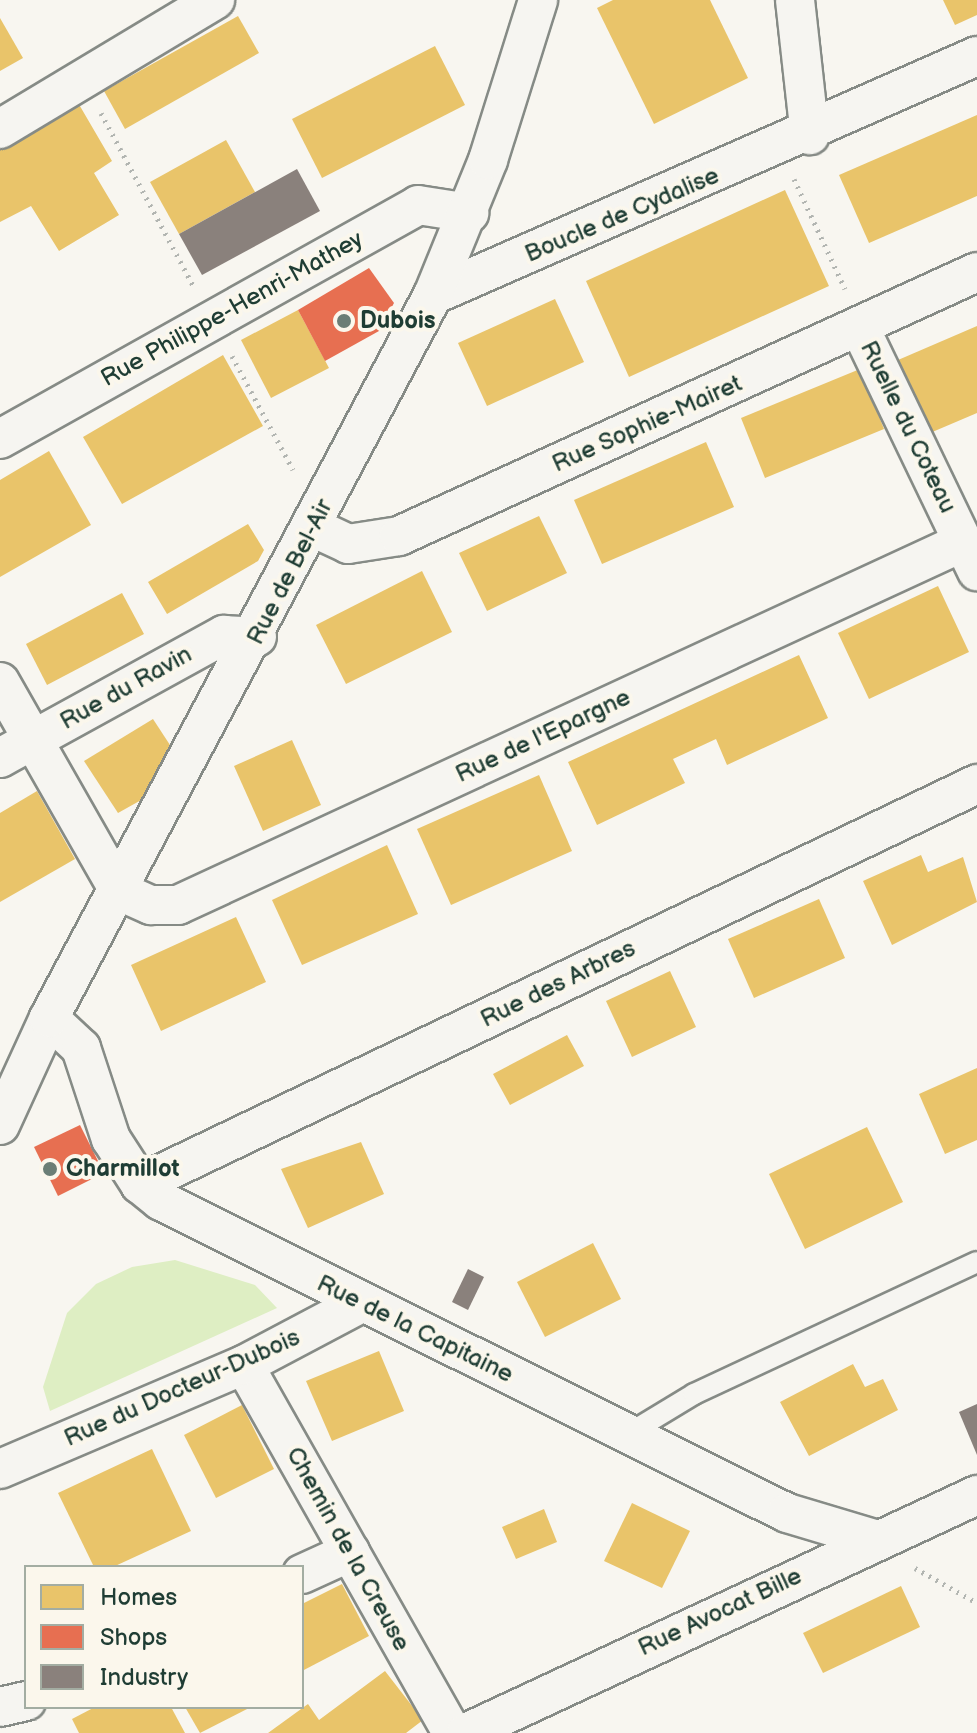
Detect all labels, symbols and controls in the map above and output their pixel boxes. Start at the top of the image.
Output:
street label: Boucle de Cydalise [521,161,723,269]
street label: Rue Philippe-Henri-Mathey [96,225,368,393]
place label: Dubois [360,307,436,335]
marker: Dubois [335,312,353,330]
street label: Ruelle du Coteau [854,336,962,518]
street label: Rue Sophie-Mairet [548,369,746,479]
street label: Rue de Bel-Air [241,495,339,649]
street label: Rue du Ravin [55,640,197,736]
street label: Rue de l'Epargne [451,683,635,789]
street label: Rue des Arbres [476,934,640,1034]
place label: Charmillot [66,1155,180,1183]
marker: Charmillot [41,1160,59,1178]
street label: Rue de la Capitaine [312,1269,518,1389]
street label: Rue du Docteur-Dubois [60,1323,304,1453]
street label: Chemin de la Creuse [280,1442,416,1656]
street label: Rue Avocat Bille [634,1562,806,1662]
legend [24,1565,304,1709]
text: Homes [100,1583,177,1612]
text: Shops [100,1623,167,1652]
text: Industry [100,1663,188,1692]

